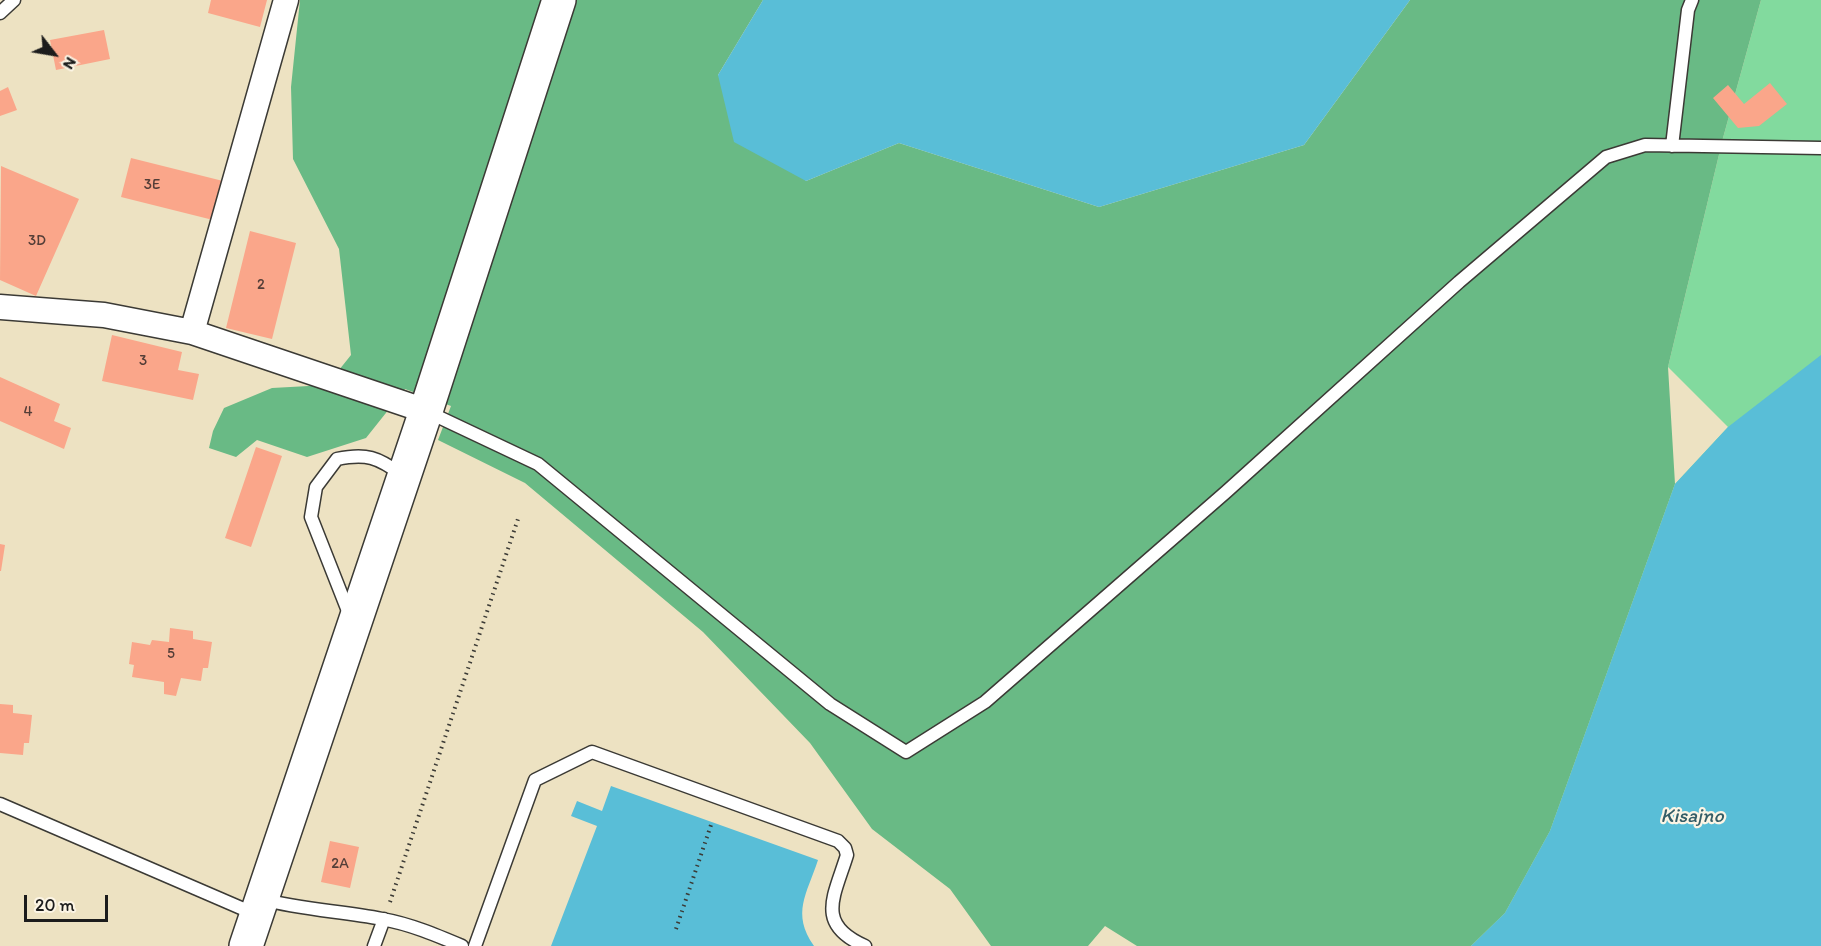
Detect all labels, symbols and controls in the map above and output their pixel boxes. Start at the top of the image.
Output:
north arrow [24,24,84,84]
text: N [59,54,81,73]
house number: 3E [144,176,160,194]
house number: 3D [28,232,46,250]
house number: 2 [257,276,265,294]
house number: 3 [139,352,147,370]
house number: 4 [23,403,33,421]
house number: 5 [167,645,175,663]
water label: Kisajno [1660,805,1724,829]
house number: 2A [331,855,349,873]
scale bar [27,883,111,921]
text: 20 m [35,894,75,916]

